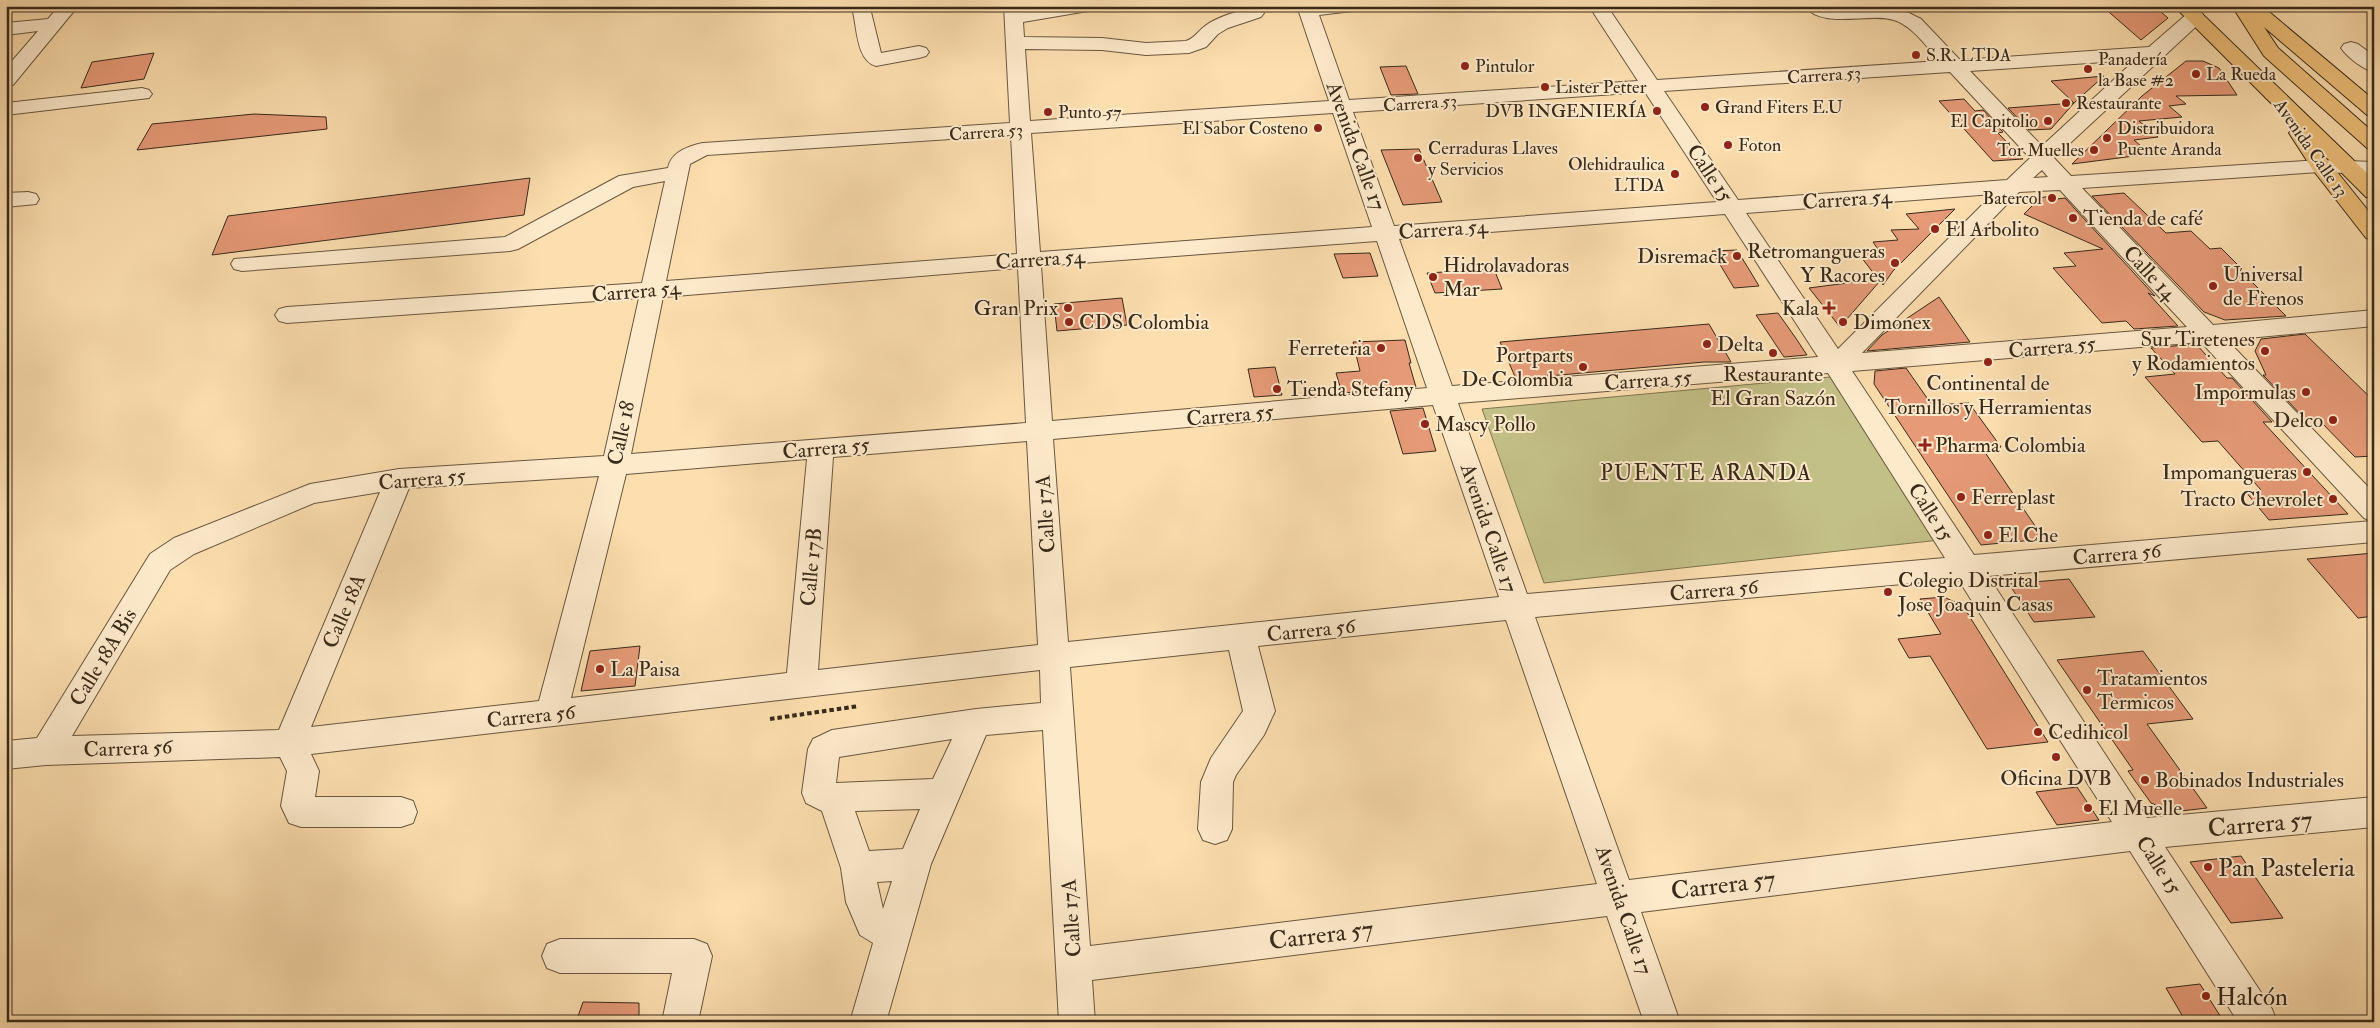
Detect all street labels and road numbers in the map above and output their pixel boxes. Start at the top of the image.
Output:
street label: Carrera 53 [1786,61,1862,90]
street label: Avenida Calle 17 [1319,77,1391,215]
street label: Carrera 53 [1382,89,1458,118]
street label: Avenida Calle 13 [2268,94,2353,202]
street label: Carrera 53 [948,118,1024,147]
street label: Calle 15 [1680,139,1739,208]
street label: Carrera 54 [1802,183,1894,216]
street label: Carrera 54 [1398,213,1490,246]
street label: Calle 14 [2117,240,2183,308]
street label: Carrera 54 [995,243,1087,276]
street label: Carrera 54 [590,274,683,309]
street label: Carrera 55 [2007,330,2098,365]
street label: Carrera 55 [1603,364,1693,397]
street label: Calle 18 [602,398,641,468]
street label: Carrera 55 [1185,398,1276,433]
street label: Carrera 55 [781,431,872,466]
street label: Avenida Calle 17 [1453,459,1523,597]
street label: Carrera 55 [377,462,468,497]
street label: Calle 17A [1029,474,1062,554]
street label: Calle 15 [1902,478,1960,547]
street label: Calle 17B [795,527,828,607]
street label: Carrera 56 [2072,537,2164,572]
street label: Calle 18A [317,570,372,653]
street label: Carrera 56 [1669,573,1761,608]
street label: Calle 18A Bis [64,603,143,711]
street label: Carrera 56 [1265,612,1358,649]
street label: Carrera 56 [485,698,578,735]
street label: Carrera 56 [83,733,174,764]
street label: Carrera 57 [2207,804,2314,845]
street label: Calle 15 [2130,831,2188,900]
street label: Avenida Calle 17 [1588,841,1658,979]
street label: Carrera 57 [1669,864,1778,907]
street label: Calle 17A [1055,878,1088,958]
street label: Carrera 57 [1267,914,1376,957]

